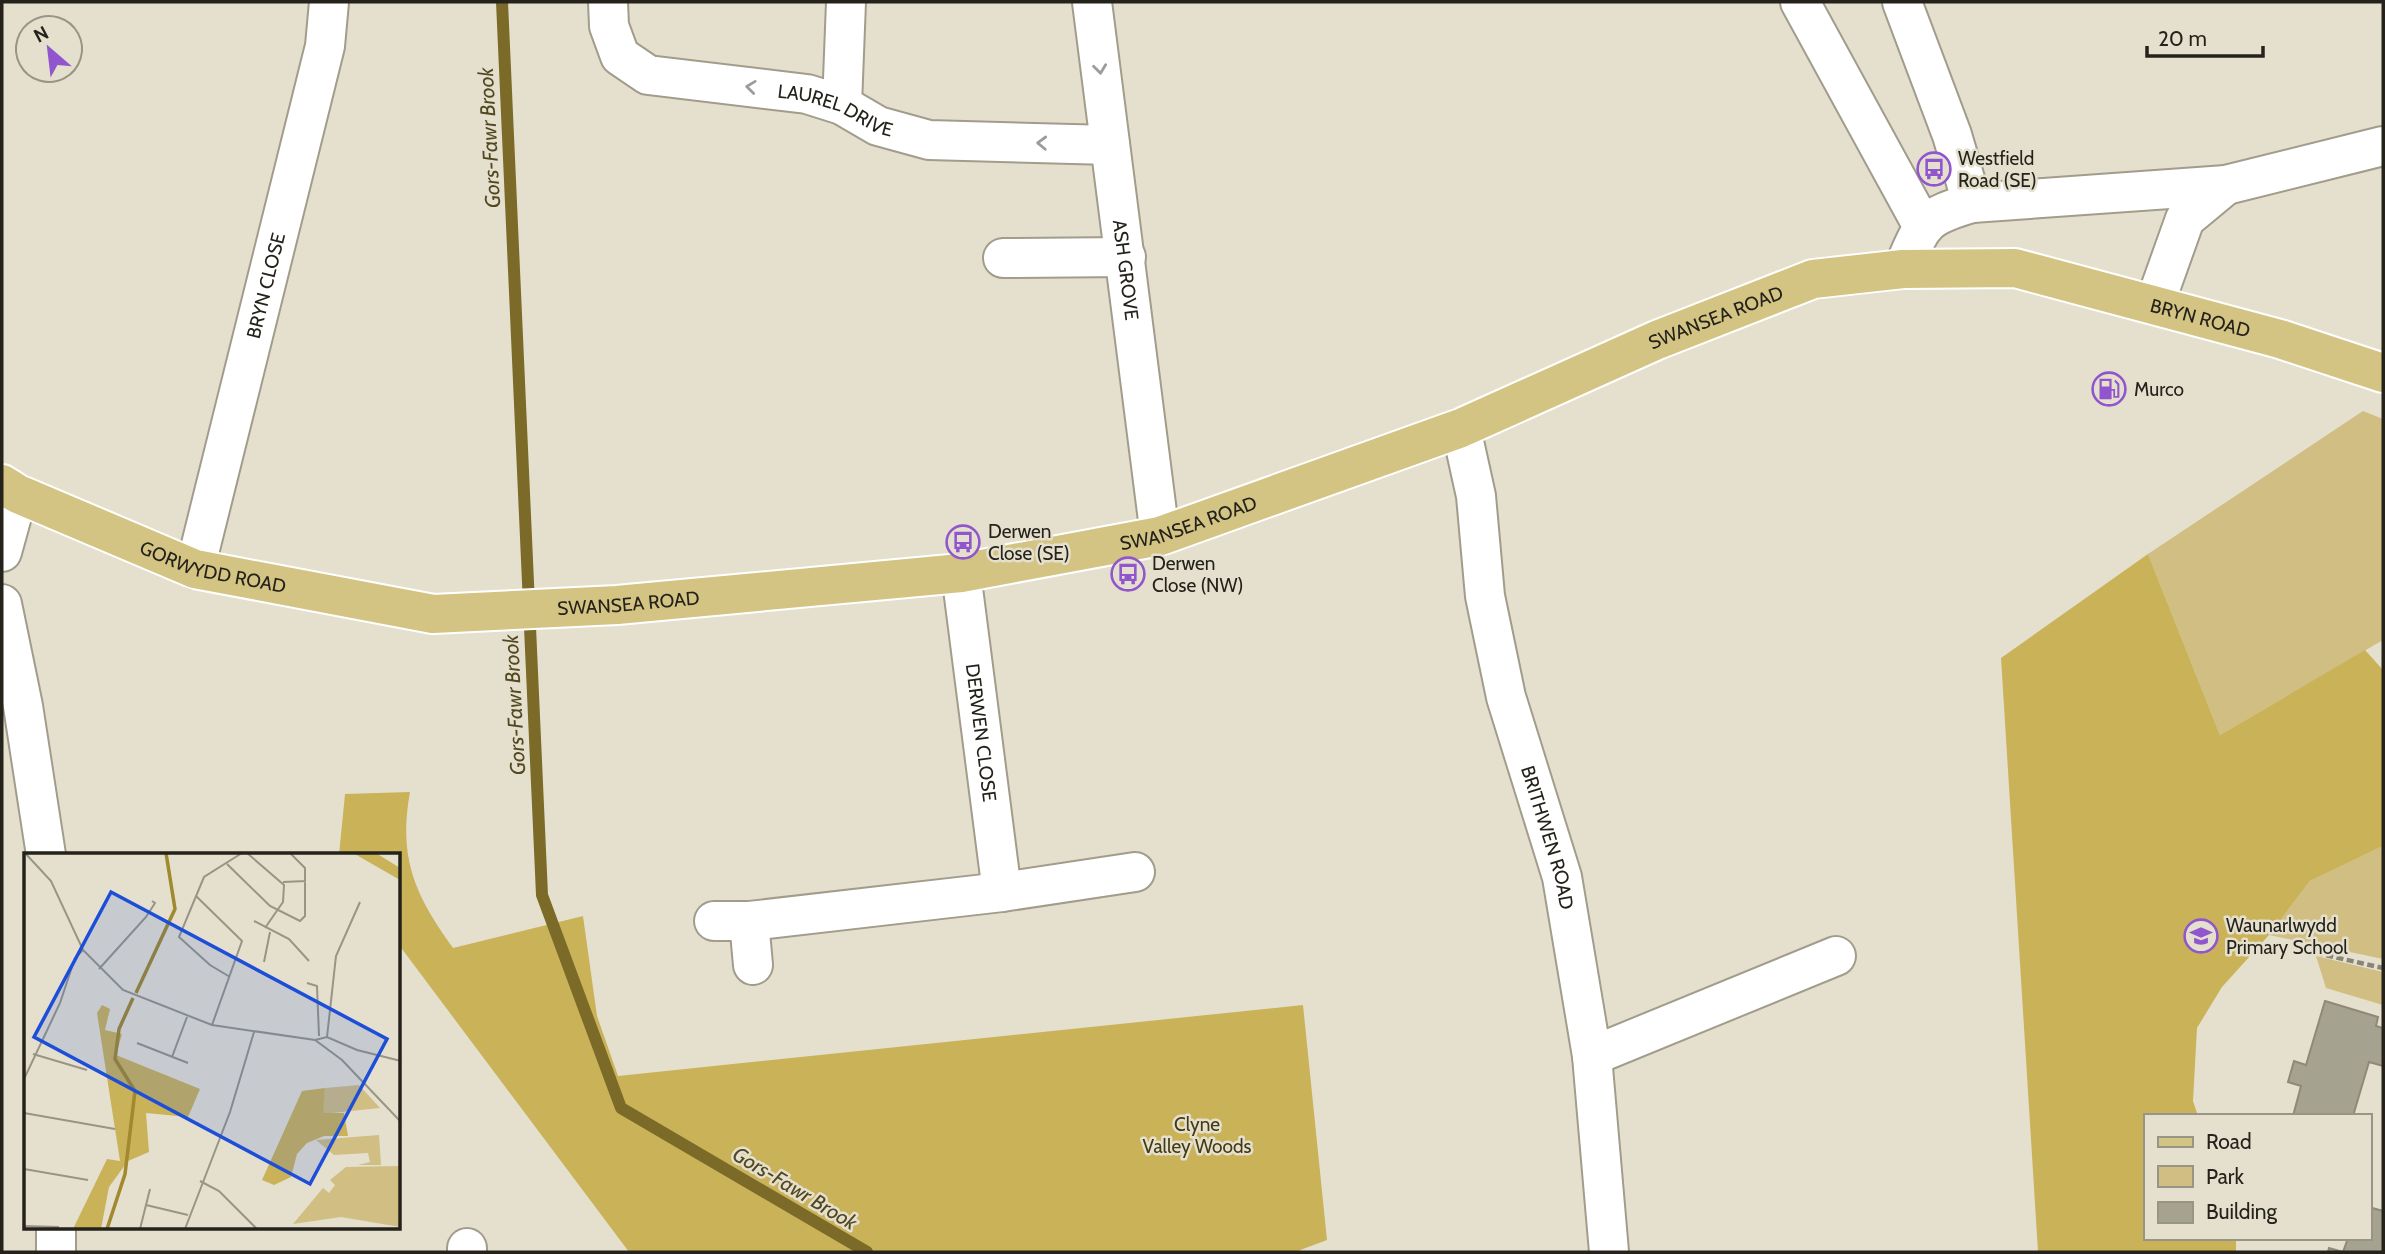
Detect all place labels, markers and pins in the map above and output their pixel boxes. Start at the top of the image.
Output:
place label: Westfield Road (SE) [1958,147,2037,192]
bus stop icon: Westfield Road (SE) [1915,150,1953,188]
fuel station icon: Murco [2090,370,2128,408]
place label: Murco [2134,378,2184,401]
place label: Derwen Close (SE) [988,520,1070,565]
bus stop icon: Derwen Close (SE) [944,523,982,561]
place label: Derwen Close (NW) [1152,552,1243,597]
bus stop icon: Derwen Close (NW) [1109,555,1147,593]
place label: Waunarlwydd Primary School [2226,914,2348,959]
school or university icon: Waunarlwydd Primary School [2182,917,2220,955]

